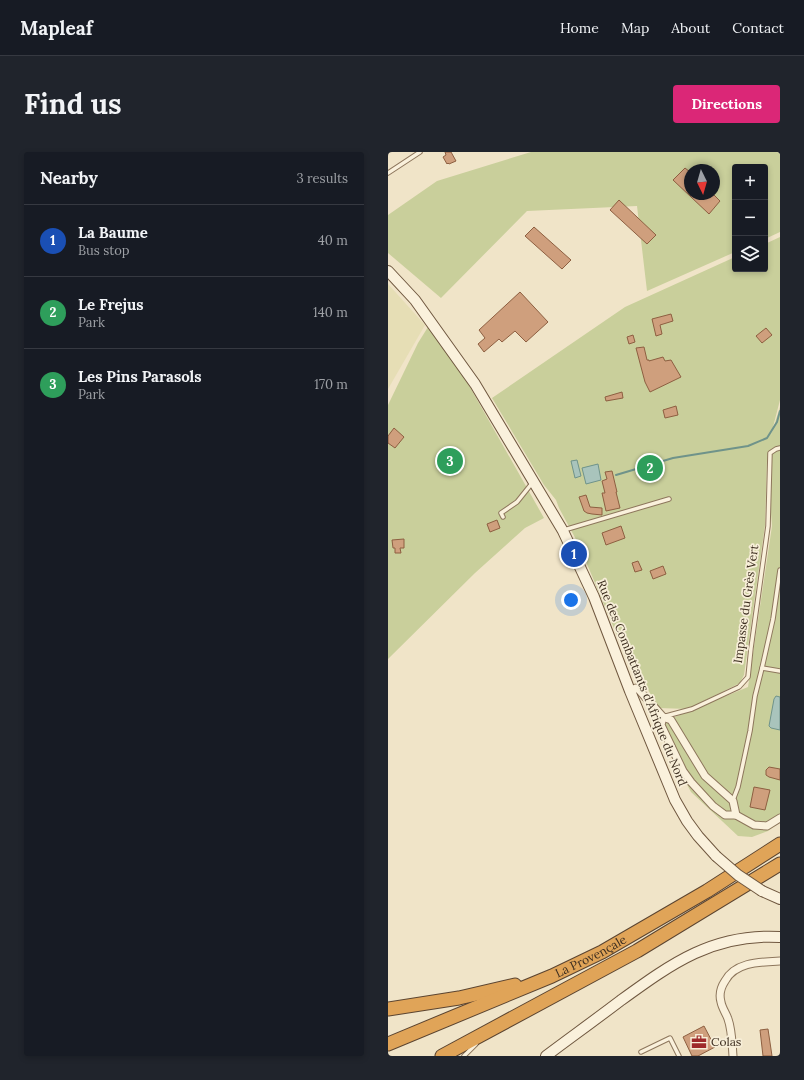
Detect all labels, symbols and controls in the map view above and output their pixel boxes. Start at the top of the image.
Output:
text: Mapleaf [20,16,93,40]
text: Home [560,19,599,37]
text: Map [621,19,649,37]
text: About [671,19,710,37]
text: Contact [732,19,784,37]
button: Directions [673,85,780,123]
text: Find us [24,86,122,122]
north arrow [684,164,720,200]
map controls [732,164,768,272]
button: + [732,164,768,200]
text: Nearby [40,167,98,189]
text: 3 results [296,170,348,187]
button: − [732,200,768,236]
text: La Baume [78,223,148,242]
text: 1 [50,232,56,249]
text: 40 m [318,232,348,249]
button: layers [732,236,768,272]
text: Bus stop [78,242,130,259]
text: Le Frejus [78,295,144,314]
text: 2 [50,304,56,321]
text: 140 m [313,304,348,321]
text: Park [78,314,105,331]
text: Les Pins Parasols [78,367,202,386]
text: 3 [49,376,57,393]
text: 170 m [314,376,348,393]
text: Park [78,386,105,403]
pin: 3 [437,446,463,476]
pin: 2 [637,453,663,483]
pin: 1 [561,539,587,569]
street label: Impasse du Grès Vert [730,543,761,664]
street label: Rue des Combattants d'Afrique du Nord [594,578,691,788]
your location [561,590,581,610]
street label: La Provençale [553,931,629,980]
office icon: Colas [690,1033,708,1051]
place label: Colas [711,1034,742,1049]

